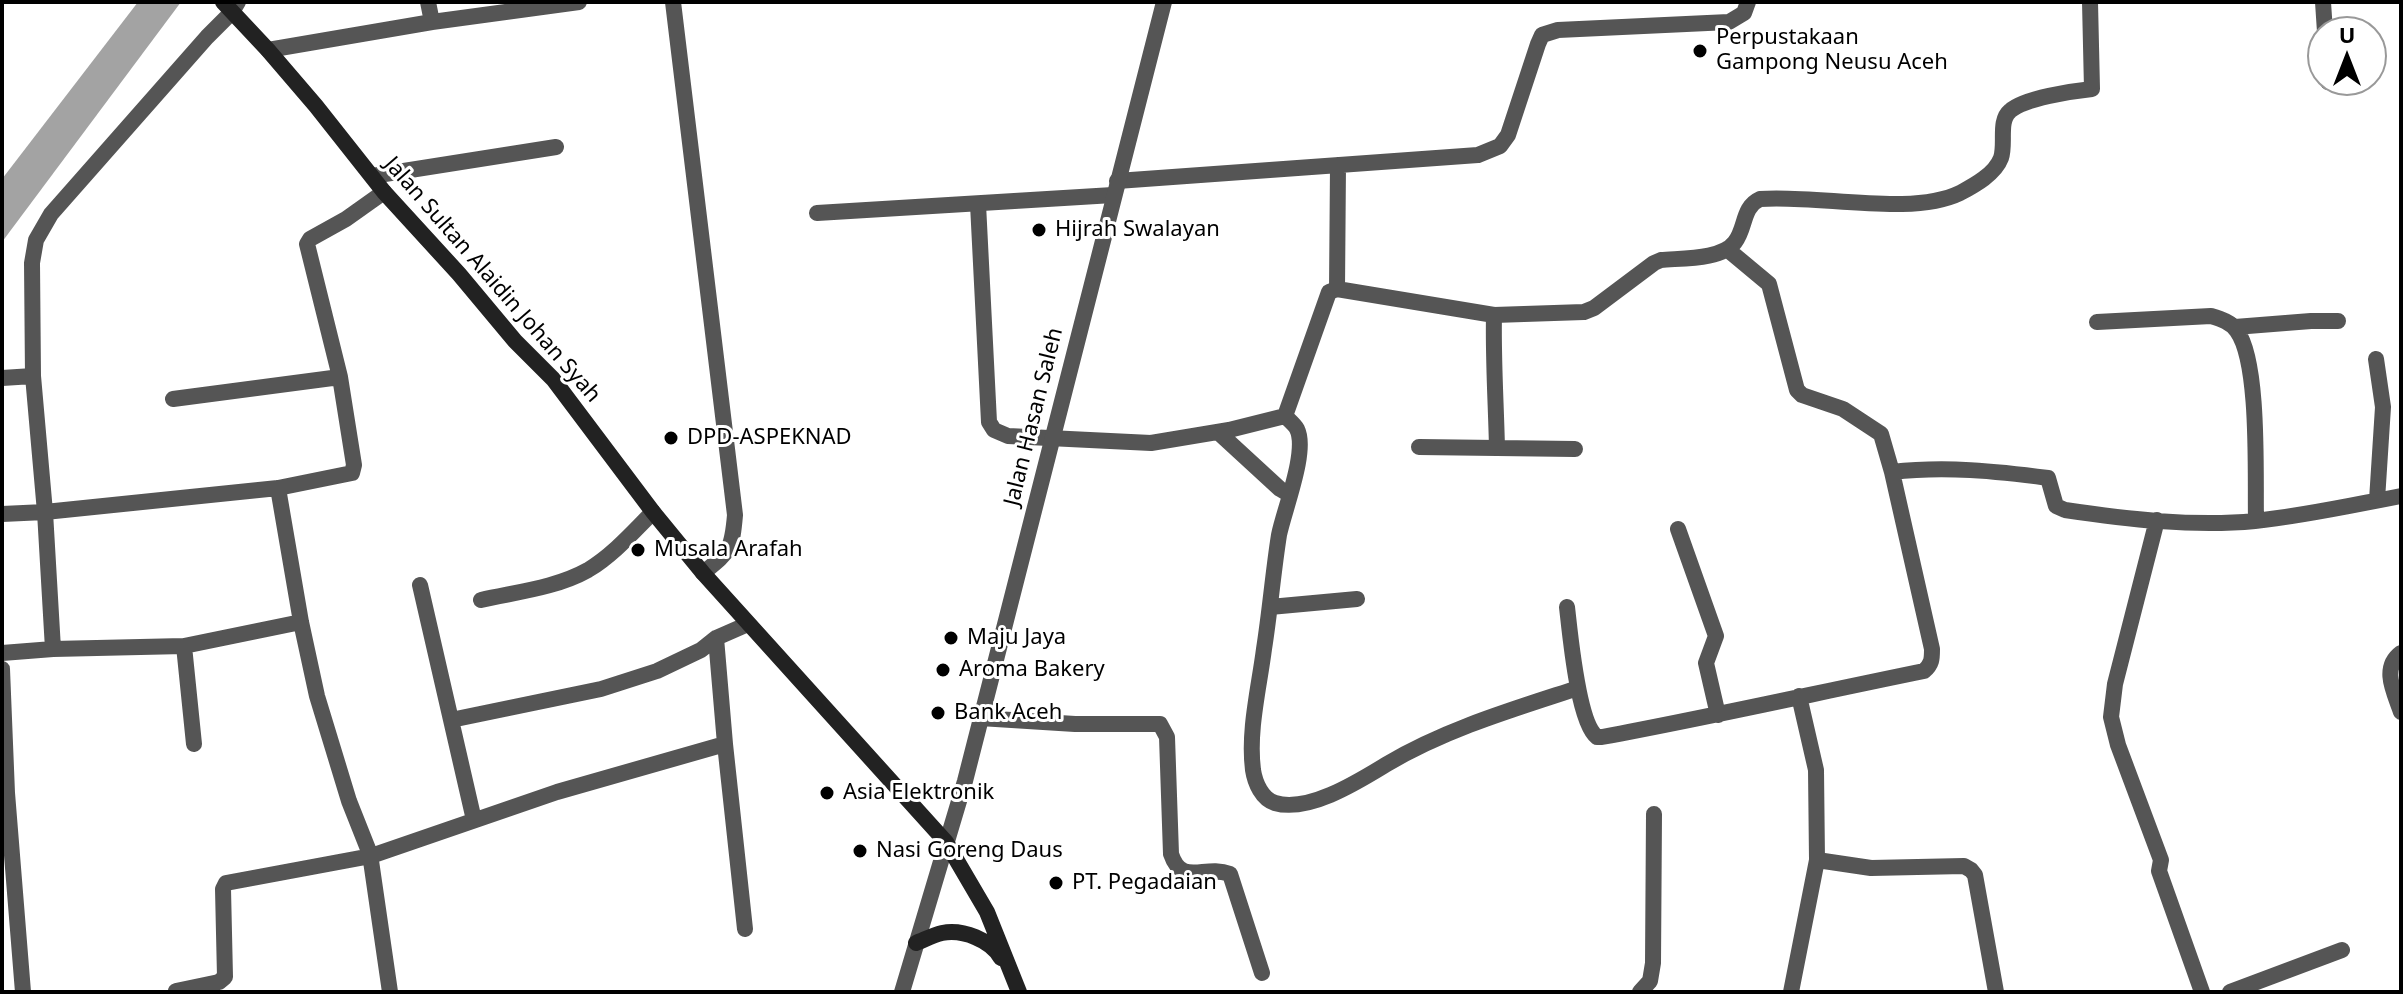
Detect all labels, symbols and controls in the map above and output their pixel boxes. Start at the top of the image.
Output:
north arrow [2307,16,2387,96]
text: U [2339,19,2355,49]
place label: Perpustakaan Gampong Neusu Aceh [1716,25,1948,76]
marker: Perpustakaan Gampong Neusu Aceh [1691,42,1709,60]
street label: Jalan Sultan Alaidin Johan Syah [378,152,606,408]
place label: Hijrah Swalayan [1055,217,1220,243]
marker: Hijrah Swalayan [1030,221,1048,239]
street label: Jalan Hasan Saleh [999,325,1069,509]
place label: DPD-ASPEKNAD [687,425,852,451]
marker: DPD-ASPEKNAD [662,429,680,447]
place label: Musala Arafah [654,537,803,563]
marker: Musala Arafah [629,541,647,559]
place label: Maju Jaya [967,625,1066,651]
marker: Maju Jaya [942,629,960,647]
place label: Aroma Bakery [959,657,1105,683]
marker: Aroma Bakery [934,661,952,679]
place label: Bank Aceh [954,700,1062,726]
marker: Bank Aceh [929,704,947,722]
place label: Asia Elektronik [843,780,994,806]
marker: Asia Elektronik [818,784,836,802]
place label: Nasi Goreng Daus [876,838,1063,864]
marker: Nasi Goreng Daus [851,842,869,860]
place label: PT. Pegadaian [1072,870,1217,896]
marker: PT. Pegadaian [1047,874,1065,892]

